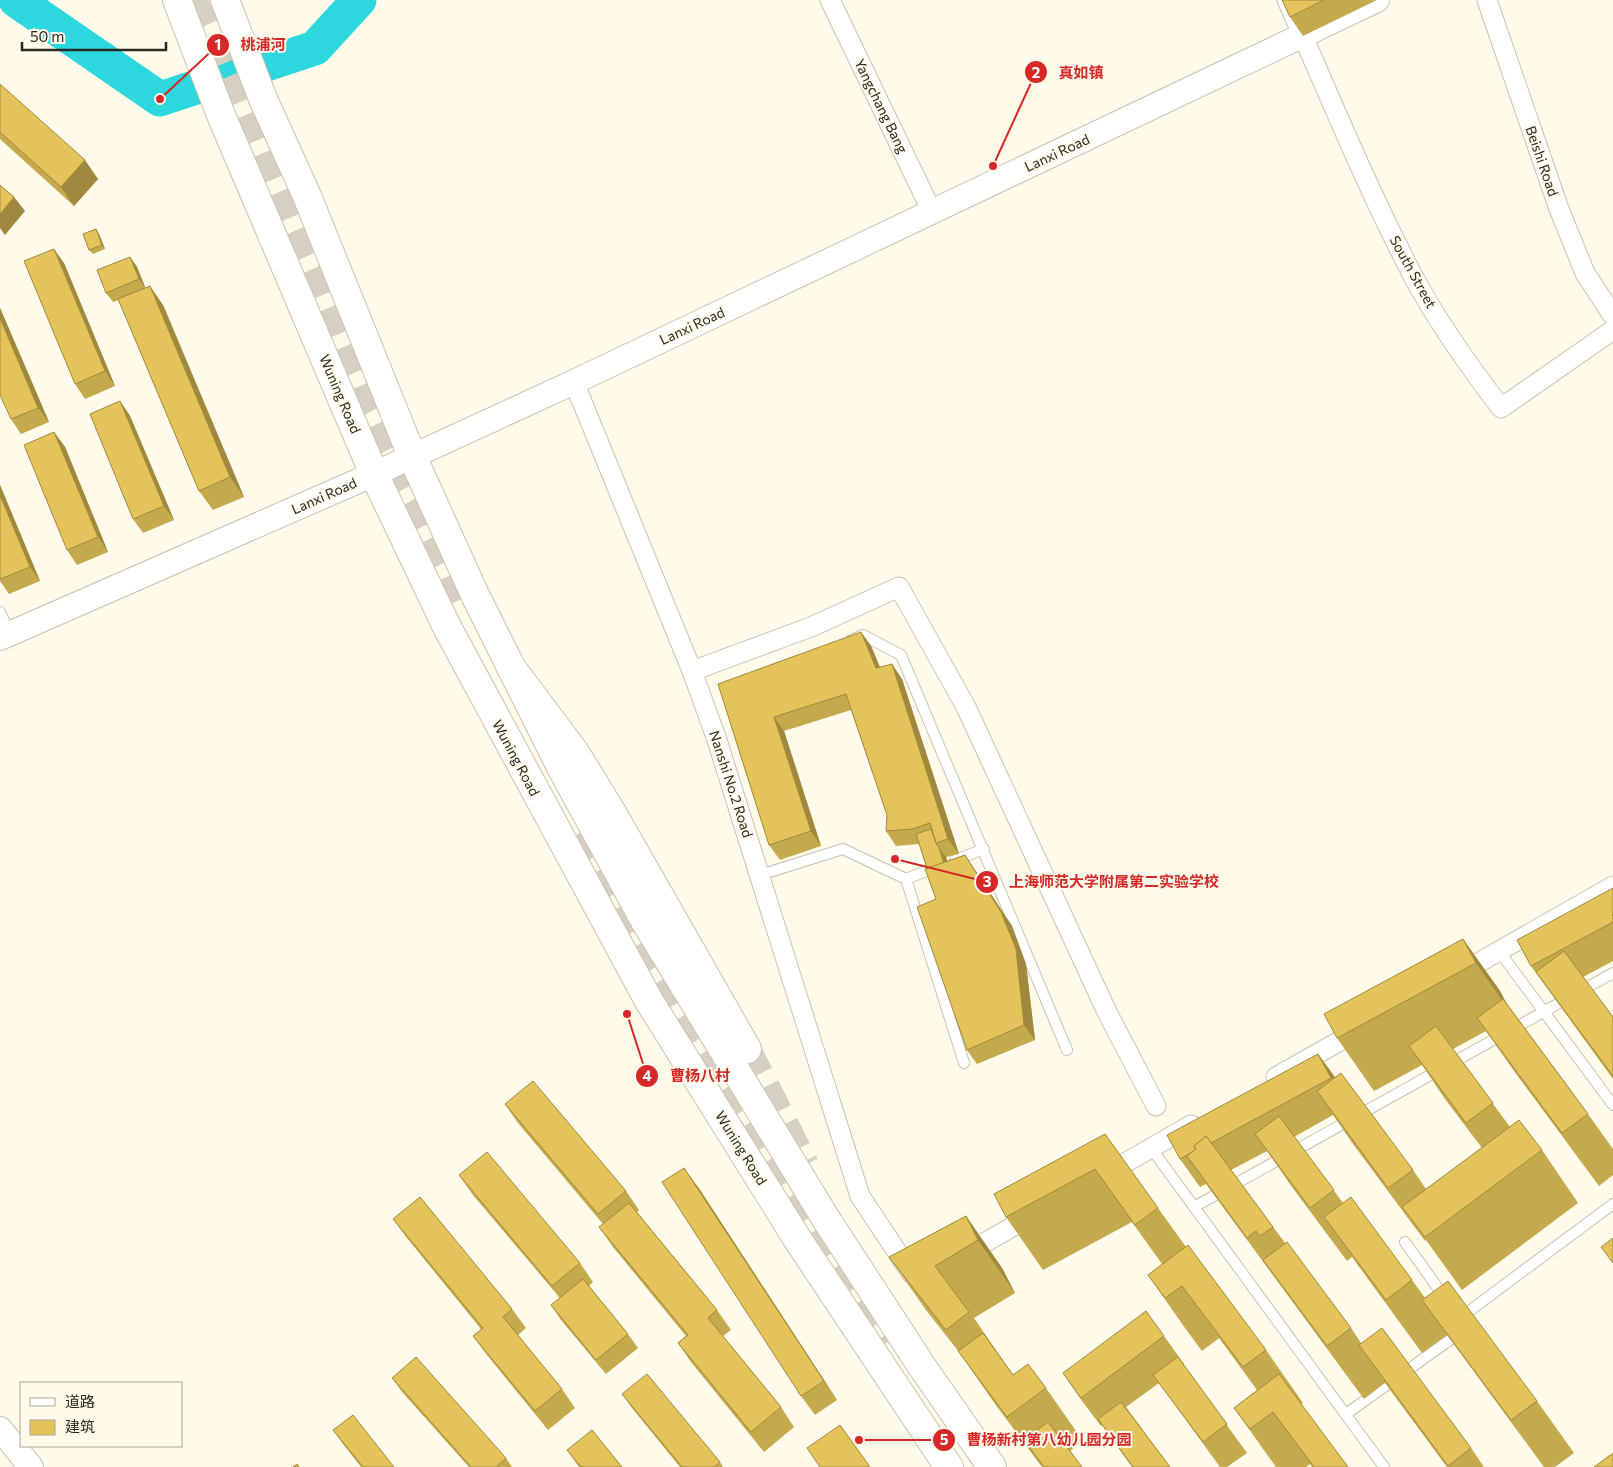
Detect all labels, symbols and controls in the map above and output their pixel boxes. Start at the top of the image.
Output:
scale bar [22,20,166,52]
text: 50 m [30,27,64,45]
callout: 桃浦河 [206,30,296,60]
text: 1 [215,35,221,53]
text: 桃浦河 [240,35,286,53]
street label: Yangchang Bang [851,56,912,156]
callout: 真如镇 [1023,57,1113,87]
text: 2 [1032,63,1040,81]
text: 真如镇 [1058,63,1104,81]
street label: Beishi Road [1522,123,1562,198]
street label: Lanxi Road [1022,130,1092,175]
street label: South Street [1387,232,1440,311]
street label: Lanxi Road [657,303,727,348]
street label: Wuning Road [316,352,365,436]
street label: Lanxi Road [288,474,359,517]
street label: Wuning Road [489,717,544,799]
street label: Nanshi No.2 Road [706,728,757,840]
callout: 上海师范大学附属第二实验学校 [974,867,1229,897]
text: 3 [983,872,992,890]
text: 上海师范大学附属第二实验学校 [1009,872,1219,890]
callout: 曹杨八村 [635,1061,740,1091]
text: 4 [642,1066,652,1084]
text: 曹杨八村 [670,1066,730,1084]
street label: Wuning Road [712,1108,771,1188]
legend [20,1382,182,1447]
text: 道路 [65,1392,95,1410]
text: 建筑 [65,1417,95,1435]
callout: 曹杨新村第八幼儿园分园 [932,1425,1142,1455]
text: 5 [940,1430,949,1448]
text: 曹杨新村第八幼儿园分园 [966,1430,1132,1448]

